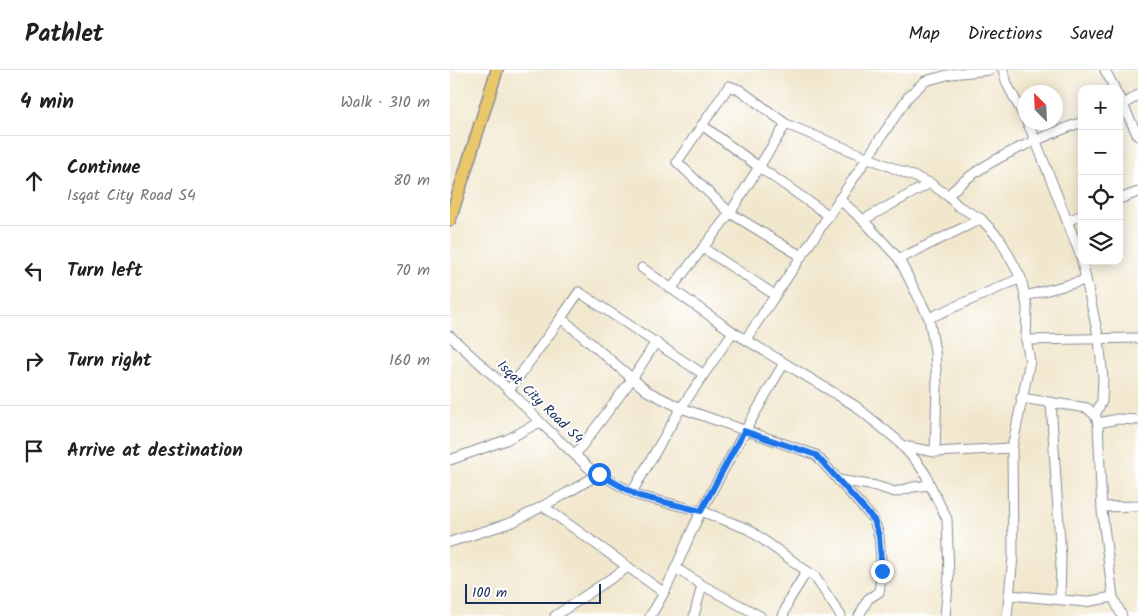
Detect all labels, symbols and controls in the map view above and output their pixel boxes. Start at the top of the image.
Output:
text: Pathlet [25,15,104,54]
text: Map [908,20,940,49]
text: Directions [968,20,1042,49]
text: Saved [1070,20,1113,49]
north arrow [1018,85,1063,130]
map controls [1078,85,1123,265]
button: + [1078,85,1123,130]
text: 4 min [20,86,74,119]
text: Walk · 310 m [341,90,430,115]
button: − [1078,130,1123,175]
text: Continue [67,153,140,183]
icon: ahead [20,167,48,195]
text: 80 m [393,168,430,193]
button: locate [1078,175,1123,220]
text: Isqat City Road S4 [67,183,196,208]
button: layers [1078,220,1123,265]
text: Turn left [67,256,142,286]
icon: left [20,257,48,285]
text: 70 m [395,258,430,283]
text: Turn right [67,346,152,376]
icon: right [20,347,48,375]
text: 160 m [389,348,430,373]
street label: Isqat City Road S4 [492,355,588,449]
text: Arrive at destination [67,436,243,466]
icon: arrive [20,437,48,465]
route start [588,463,611,486]
route end [871,560,894,583]
scale bar [465,581,601,604]
text: 100 m [472,582,507,604]

